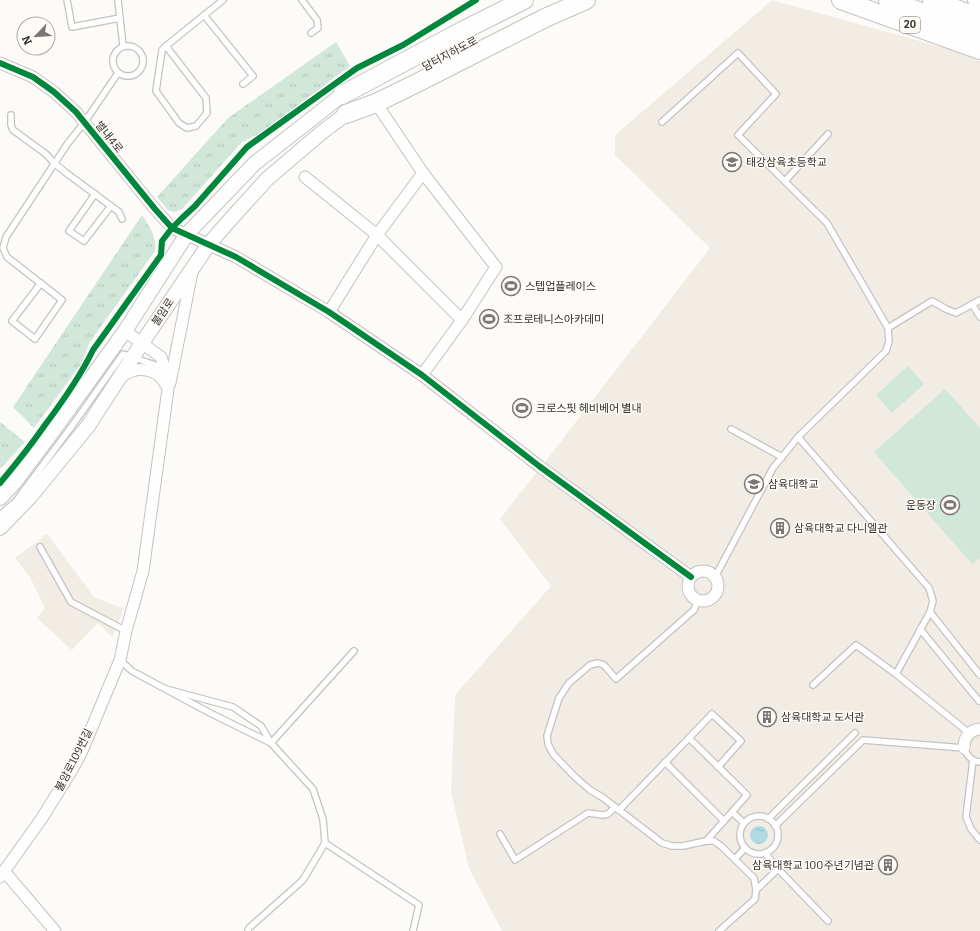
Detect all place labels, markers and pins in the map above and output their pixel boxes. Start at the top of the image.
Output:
school or university icon: 태강삼육초등학교 [721,151,743,173]
place label: 태강삼육초등학교 [746,156,827,169]
sports icon: 스텝업플레이스 [500,275,522,297]
place label: 스텝업플레이스 [525,280,596,293]
sports icon: 조프로테니스아카데미 [478,308,500,330]
place label: 조프로테니스아카데미 [503,313,604,326]
sports icon: 크로스핏 헤비베어 별내 [511,397,533,419]
place label: 크로스핏 헤비베어 별내 [536,402,642,415]
school or university icon: 삼육대학교 [743,473,765,495]
place label: 삼육대학교 [768,478,819,491]
sports icon: 운동장 [939,494,961,516]
place label: 운동장 [906,499,936,512]
building icon: 삼육대학교 다니엘관 [769,517,791,539]
place label: 삼육대학교 다니엘관 [794,522,887,535]
building icon: 삼육대학교 도서관 [756,706,778,728]
place label: 삼육대학교 도서관 [781,711,864,724]
building icon: 삼육대학교 100주년기념관 [877,854,899,876]
place label: 삼육대학교 100주년기념관 [752,859,874,872]

